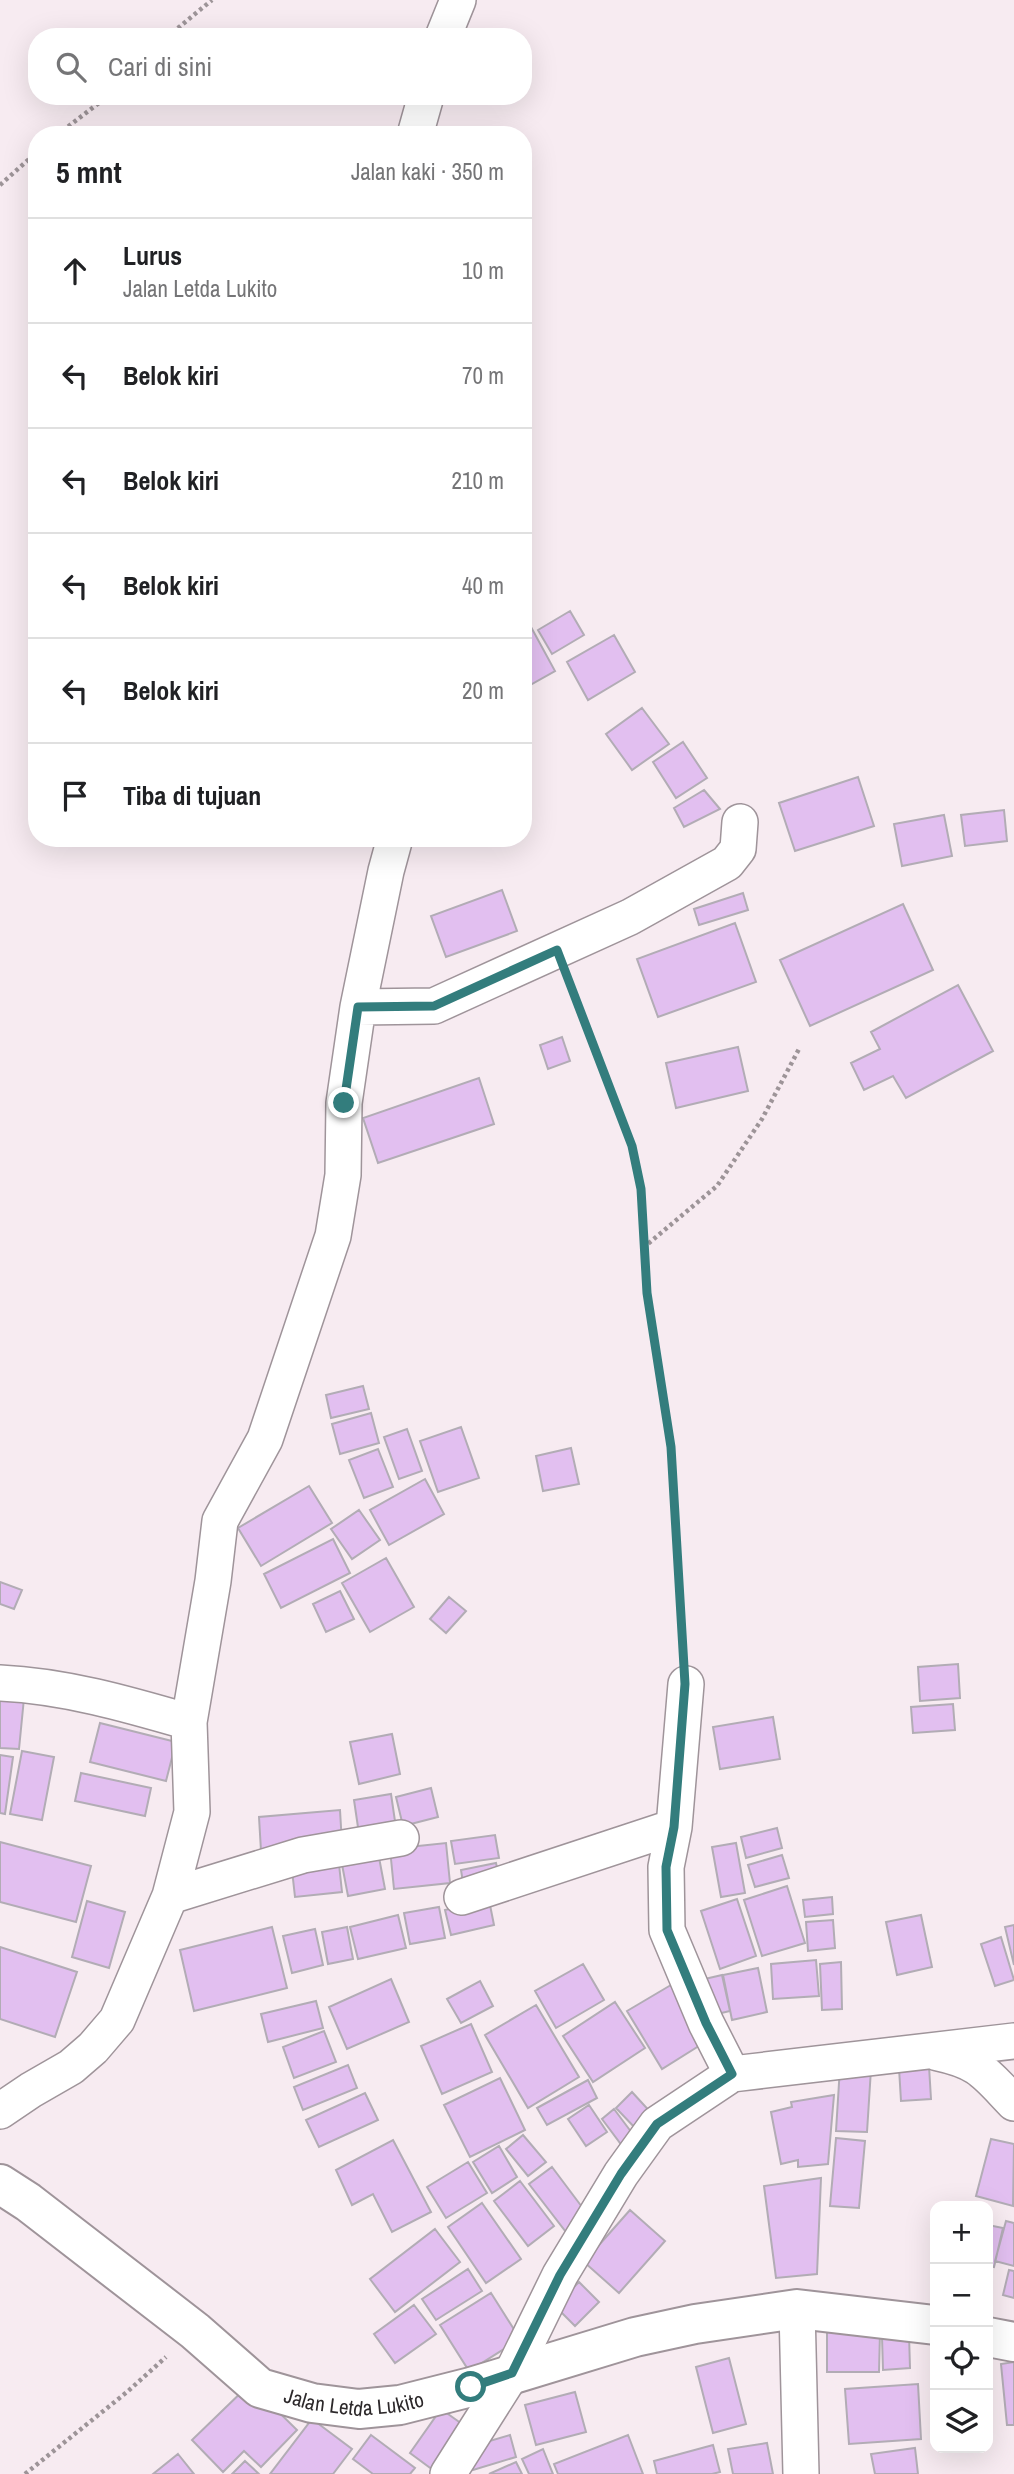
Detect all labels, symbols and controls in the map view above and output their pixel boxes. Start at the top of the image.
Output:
search box [28,28,532,105]
icon: search [52,48,90,86]
text: Cari di sini [108,49,212,84]
text: 5 mnt [56,152,122,192]
text: Jalan kaki · 350 m [351,156,504,187]
text: Lurus [123,238,182,273]
icon: ahead [56,252,94,290]
text: 10 m [462,255,504,286]
text: Jalan Letda Lukito [123,273,277,304]
icon: left [56,357,94,395]
text: Belok kiri [123,358,219,393]
text: 70 m [462,360,504,391]
icon: left [56,462,94,500]
text: Belok kiri [123,463,219,498]
text: 210 m [452,465,504,496]
icon: left [56,567,94,605]
text: Belok kiri [123,568,219,603]
text: 40 m [462,570,504,601]
icon: left [56,672,94,710]
text: Belok kiri [123,673,219,708]
text: 20 m [462,675,504,706]
icon: arrive [56,777,94,815]
text: Tiba di tujuan [123,778,261,813]
route end [328,1087,359,1118]
map controls [930,2201,993,2453]
button: + [930,2201,993,2264]
button: − [930,2264,993,2327]
button: locate [930,2327,993,2390]
route start [455,2371,486,2402]
street label: Jalan Letda Lukito [281,2381,427,2423]
button: layers [930,2390,993,2453]

